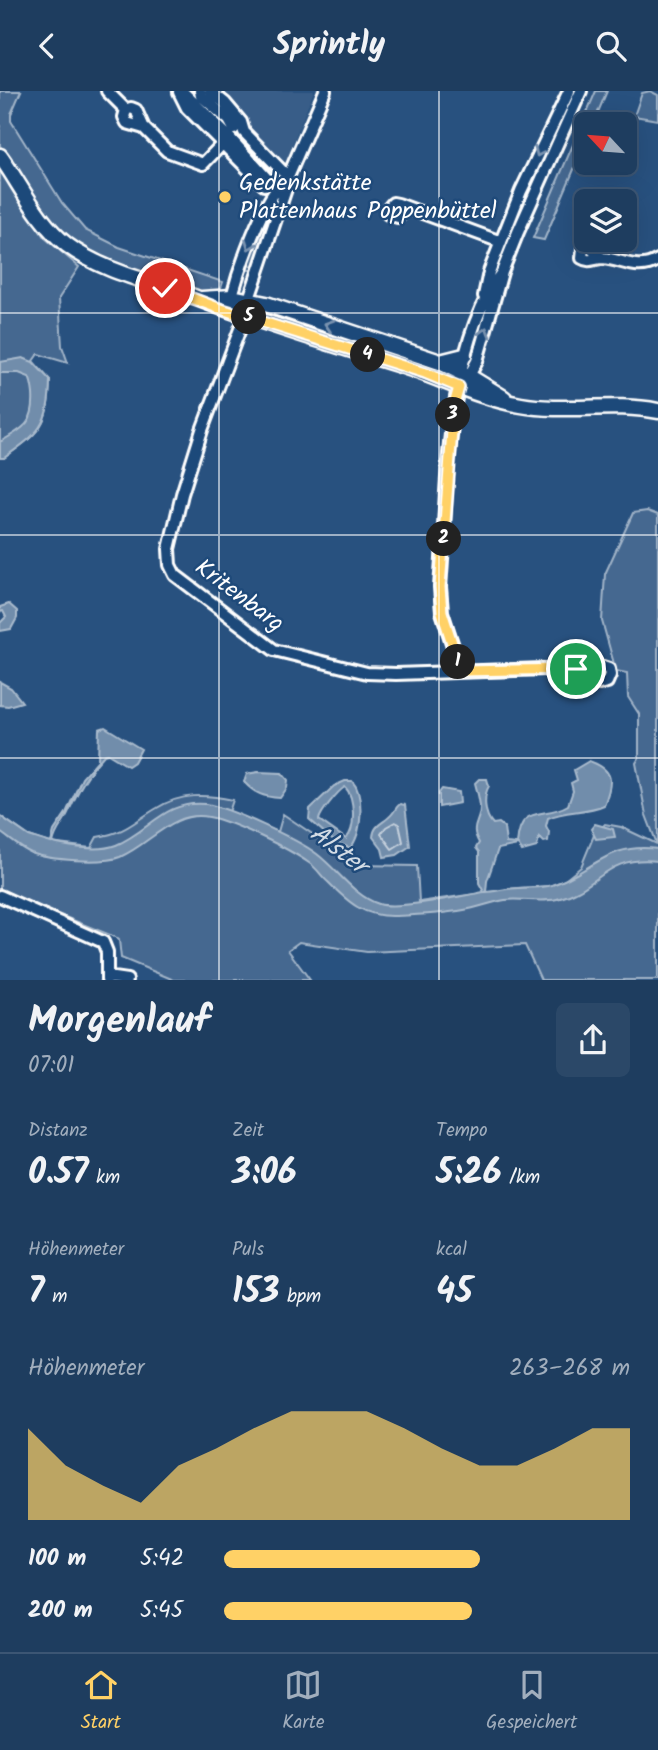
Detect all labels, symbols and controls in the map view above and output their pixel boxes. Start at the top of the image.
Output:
text: Sprintly [273,20,385,71]
icon: back [28,27,66,65]
icon: search [592,27,630,65]
north arrow [574,112,637,175]
map controls [574,112,637,252]
one-way arrow [534,145,548,158]
place label: Gedenkstätte Plattenhaus Poppenbüttel [239,164,497,231]
marker: Gedenkstätte Plattenhaus Poppenbüttel [217,189,233,205]
button: layers [574,189,637,252]
one-way arrow [244,239,258,251]
pin [135,258,195,318]
icon: check [146,269,184,307]
pin: 5 [232,299,266,335]
text: 5 [244,301,253,331]
one-way arrow [323,319,335,333]
one-way arrow [477,326,492,338]
pin: 4 [350,337,386,373]
text: 4 [362,339,373,369]
pin: 3 [435,397,470,433]
text: 3 [447,399,458,429]
pin: 2 [426,521,462,557]
text: 2 [438,523,449,553]
street label: Kritenbarg [186,549,292,643]
pin [546,639,606,699]
pin: 1 [440,645,476,679]
text: 1 [455,646,460,676]
icon: arrive [557,650,595,688]
water label: Alster [300,814,380,889]
text: Morgenlauf [28,992,210,1052]
button: share [556,1003,630,1077]
text: 07:01 [28,1048,74,1084]
text: Distanz [28,1116,88,1146]
text: Zeit [232,1116,264,1146]
text: Tempo [436,1116,488,1146]
text: 0.57 [28,1146,88,1202]
text: 3:06 [232,1146,297,1202]
text: 5:26 [436,1146,502,1202]
text: km [88,1163,120,1193]
text: /km [502,1163,540,1193]
text: Höhenmeter [28,1235,124,1265]
text: Puls [232,1235,264,1265]
text: kcal [436,1235,467,1265]
text: 7 [28,1265,45,1321]
text: 153 [232,1265,279,1321]
text: 45 [436,1265,473,1321]
text: m [45,1282,67,1312]
text: bpm [279,1282,321,1312]
text: Höhenmeter [28,1351,144,1387]
text: 263–268 m [509,1351,630,1387]
text: 100 m [28,1541,86,1577]
text: 5:42 [140,1541,184,1577]
text: 200 m [28,1593,93,1629]
text: 5:45 [140,1593,183,1629]
tab: Start [81,1666,121,1738]
tab: Karte [282,1666,325,1738]
tab: Gespeichert [486,1666,577,1738]

